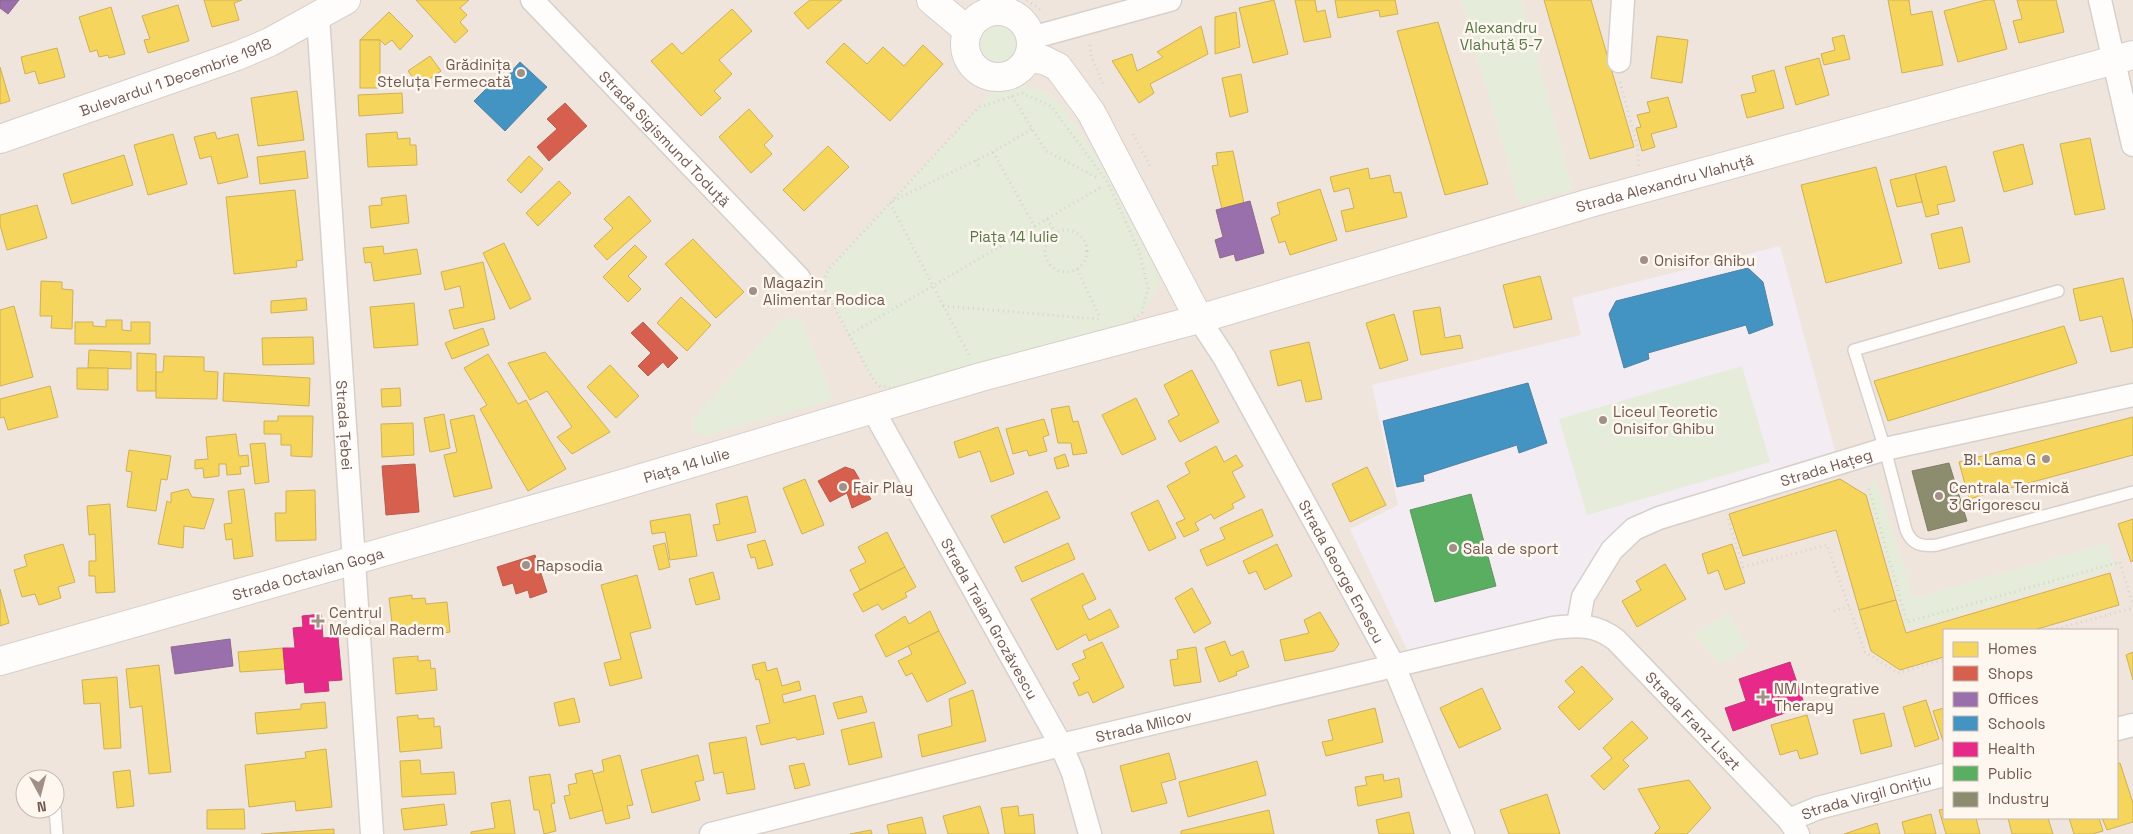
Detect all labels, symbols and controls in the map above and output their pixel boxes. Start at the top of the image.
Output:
park label: Alexandru Vlahuță 5-7 [1460,18,1542,54]
street label: Bulevardul 1 Decembrie 1918 [77,33,274,120]
place label: Grădinița Steluța Fermecată [377,55,511,91]
street label: Strada Sigismund Toduță [595,66,735,211]
marker: Grădinița Steluța Fermecată [515,67,527,79]
street label: Strada Alexandru Vlahuță [1573,149,1756,216]
park label: Piața 14 Iulie [970,227,1058,246]
place label: Onisifor Ghibu [1654,251,1755,270]
marker: Onisifor Ghibu [1638,254,1650,266]
place label: Magazin Alimentar Rodica [763,273,886,309]
marker: Magazin Alimentar Rodica [747,285,759,297]
street label: Strada Țebei [333,379,357,471]
place label: Liceul Teoretic Onisifor Ghibu [1613,402,1718,438]
marker: Liceul Teoretic Onisifor Ghibu [1597,414,1609,426]
street label: Piața 14 Iulie [641,443,732,486]
street label: Strada Hațeg [1778,444,1874,490]
place label: Bl. Lama G [1963,450,2036,469]
marker: Bl. Lama G [2040,453,2052,465]
place label: Fair Play [853,478,913,497]
place label: Centrala Termică 3 Grigorescu [1949,478,2070,514]
marker: Fair Play [837,481,849,493]
marker: Centrala Termică 3 Grigorescu [1933,490,1945,502]
street label: Strada George Enescu [1295,496,1389,646]
street label: Strada Traian Grozăvescu [937,534,1043,702]
place label: Sala de sport [1463,539,1559,558]
marker: Sala de sport [1447,542,1459,554]
street label: Strada Octavian Goga [230,543,386,604]
place label: Rapsodia [536,556,603,575]
marker: Rapsodia [520,559,532,571]
place label: Centrul Medical Raderm [329,603,444,639]
marker: Centrul Medical Raderm [311,614,325,628]
legend [1943,629,2118,819]
text: Homes [1988,639,2037,658]
text: Shops [1988,664,2033,683]
street label: Strada Franz Liszt [1642,667,1745,774]
place label: NM Integrative Therapy [1774,679,1879,715]
text: Offices [1988,689,2039,708]
marker: NM Integrative Therapy [1756,690,1770,704]
street label: Strada Milcov [1093,705,1194,746]
text: Schools [1988,714,2046,733]
text: Health [1988,739,2035,758]
text: Public [1988,764,2032,783]
north arrow [15,769,65,819]
street label: Strada Virgil Onițiu [1798,769,1933,823]
text: Industry [1988,789,2049,808]
text: N [36,797,47,816]

